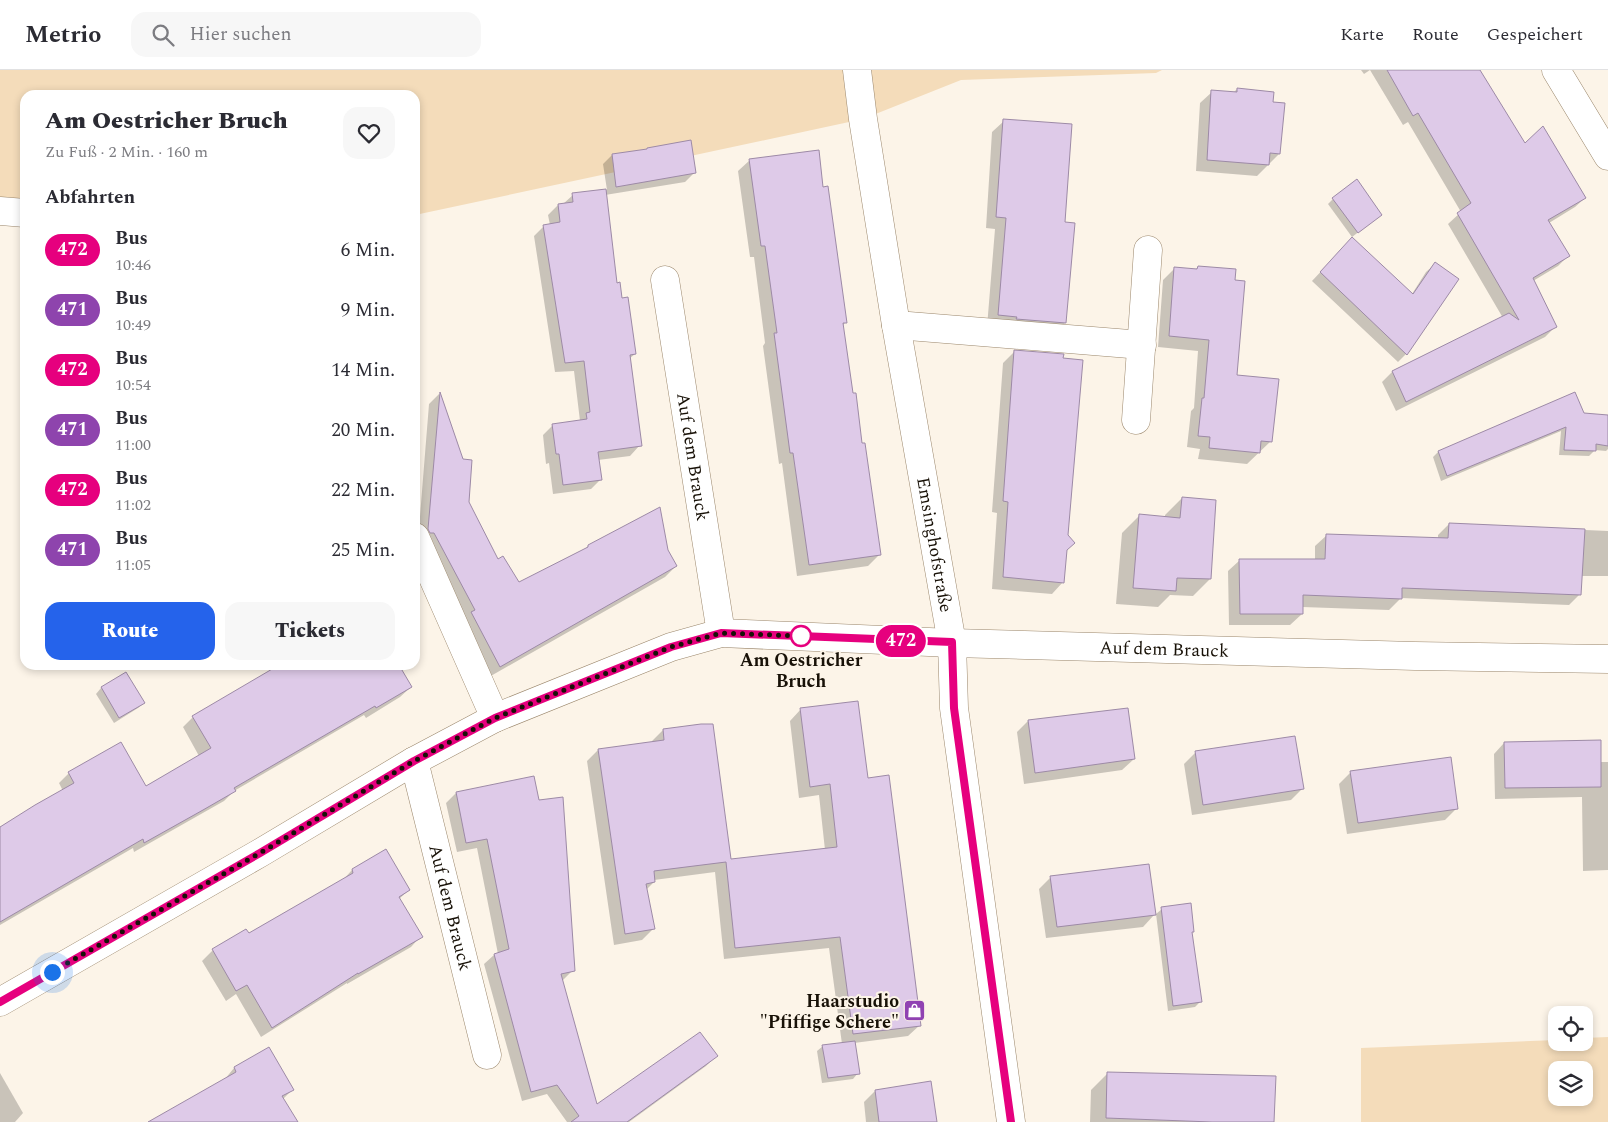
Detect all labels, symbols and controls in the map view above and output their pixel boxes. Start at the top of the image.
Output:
search box [131,12,481,57]
text: Metrio [25,17,101,53]
text: Hier suchen [189,20,292,49]
icon: search [149,21,177,49]
text: Karte [1340,21,1384,48]
text: Route [1412,21,1459,48]
text: Gespeichert [1487,21,1583,48]
text: Am Oestricher Bruch [45,103,288,139]
button: heart [343,107,395,159]
text: Zu Fuß · 2 Min. · 160 m [45,140,208,164]
text: Abfahrten [45,183,135,212]
text: Bus [115,224,148,253]
text: 472 [57,236,88,263]
text: 6 Min. [341,236,395,265]
text: 10:46 [115,253,151,277]
text: Bus [115,284,148,313]
text: 471 [57,296,88,323]
text: 9 Min. [341,296,395,325]
text: 10:49 [115,313,151,337]
text: Bus [115,344,148,373]
text: 472 [57,356,88,383]
text: 14 Min. [331,356,395,385]
text: 10:54 [115,373,151,397]
street label: Auf dem Brauck [669,391,716,523]
text: Bus [115,404,148,433]
text: 471 [57,416,88,443]
text: 20 Min. [331,416,395,445]
text: 11:00 [115,433,151,457]
text: Bus [115,464,148,493]
street label: Emsinghofstraße [909,475,959,615]
text: 472 [57,476,88,503]
text: 22 Min. [331,476,395,505]
text: 11:02 [115,493,151,517]
text: Bus [115,524,148,553]
text: 471 [57,536,88,563]
text: 25 Min. [331,536,395,565]
text: 11:05 [115,553,151,577]
button: Route [45,602,215,660]
button: Tickets [225,602,395,660]
marker: Am Oestricher Bruch [790,625,812,647]
line badge: 472 [872,625,930,657]
text: 472 [886,627,916,654]
street label: Auf dem Brauck [1099,634,1229,665]
place label: Am Oestricher Bruch [740,647,863,695]
street label: Auf dem Brauck [421,842,479,974]
your location [40,960,65,985]
place label: Haarstudio "Pfiffige Schere" [760,988,899,1036]
shop icon: Haarstudio "Pfiffige Schere" [903,999,927,1023]
map controls [1548,1006,1593,1106]
button: locate [1548,1006,1593,1051]
button: layers [1548,1061,1593,1106]

